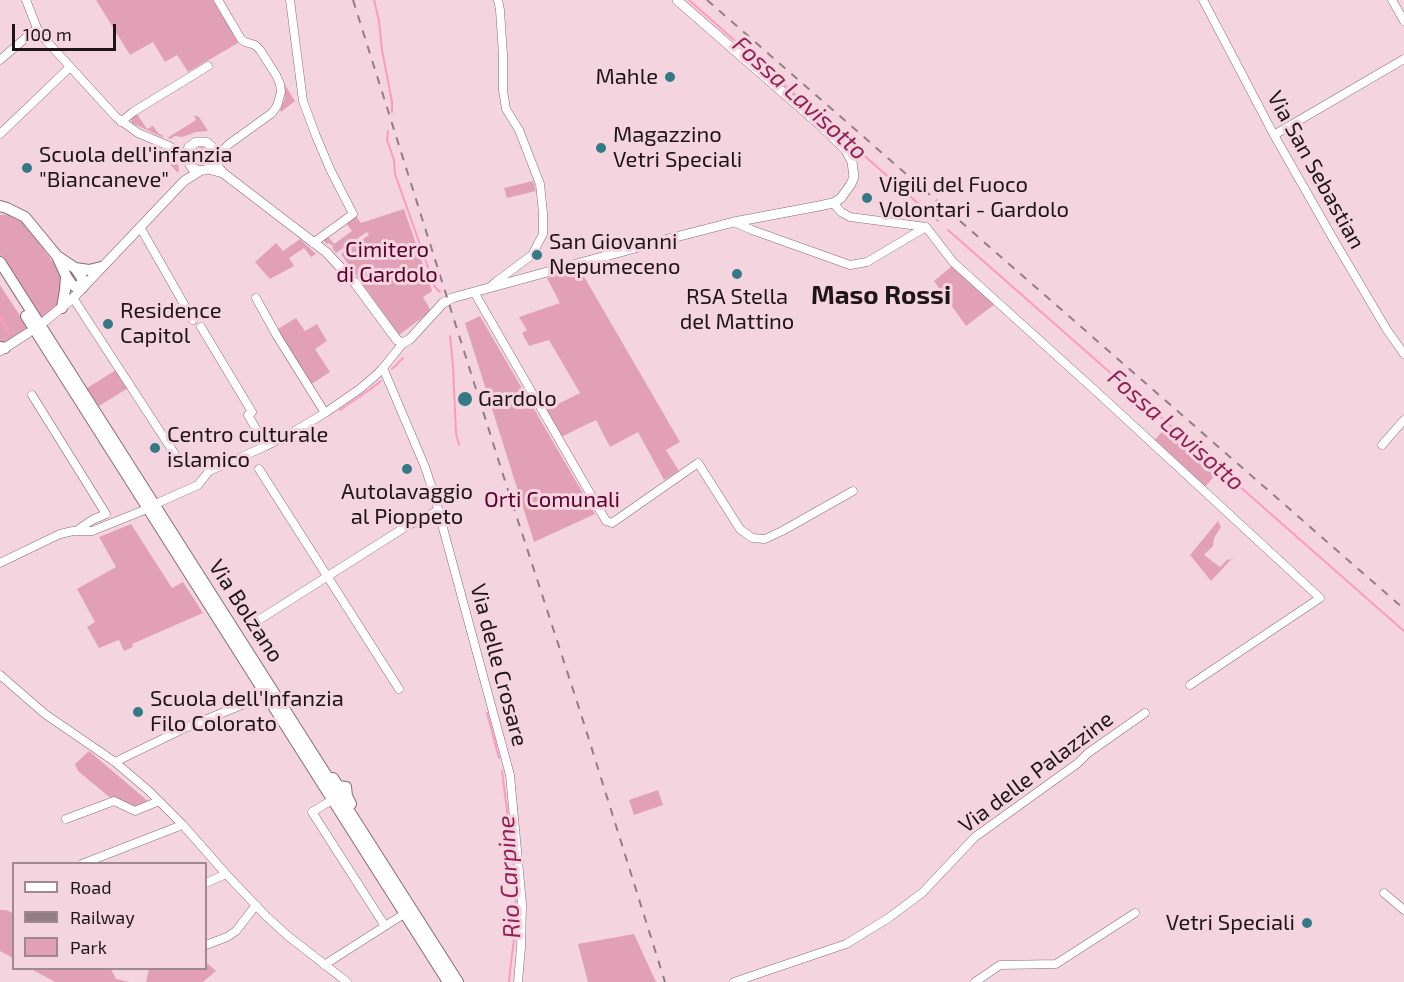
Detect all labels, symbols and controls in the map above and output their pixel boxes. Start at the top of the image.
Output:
scale bar [15,12,118,50]
text: 100 m [23,23,72,45]
water label: Fossa Lavisotto [727,30,873,166]
place label: Mahle [595,64,658,90]
marker: Mahle [663,70,677,84]
street label: Via San Sebastian [1262,86,1370,254]
place label: Magazzino Vetri Speciali [613,122,742,174]
marker: Magazzino Vetri Speciali [594,141,608,155]
place label: Scuola dell'infanzia "Biancaneve" [39,142,233,194]
marker: Scuola dell'infanzia "Biancaneve" [20,161,34,175]
place label: Vigili del Fuoco Volontari - Gardolo [879,172,1069,224]
marker: Vigili del Fuoco Volontari - Gardolo [860,191,874,205]
place label: San Giovanni Nepumeceno [549,229,680,280]
park label: Cimitero di Gardolo [336,237,438,288]
marker: San Giovanni Nepumeceno [530,248,544,262]
marker: RSA Stella del Mattino [730,267,744,281]
district label: Maso Rossi [811,279,951,311]
place label: RSA Stella del Mattino [680,284,794,336]
place label: Residence Capitol [120,298,222,350]
marker: Residence Capitol [101,317,115,331]
water label: Fossa Lavisotto [1102,363,1250,497]
place label: Gardolo [478,386,557,412]
marker: Gardolo [456,390,474,408]
place label: Centro culturale islamico [167,422,328,474]
marker: Centro culturale islamico [148,441,162,455]
marker: Autolavaggio al Pioppeto [400,462,414,476]
place label: Autolavaggio al Pioppeto [341,479,473,530]
park label: Orti Comunali [484,487,620,513]
street label: Via Bolzano [203,555,289,667]
street label: Via delle Crosare [465,581,533,749]
place label: Scuola dell'Infanzia Filo Colorato [150,686,344,738]
marker: Scuola dell'Infanzia Filo Colorato [131,705,145,719]
street label: Via delle Palazzine [954,705,1118,839]
water label: Rio Carpine [491,815,527,939]
legend [12,862,207,970]
text: Road [70,876,111,898]
text: Railway [70,906,135,928]
place label: Vetri Speciali [1166,910,1295,936]
marker: Vetri Speciali [1300,916,1314,930]
text: Park [70,936,107,958]

